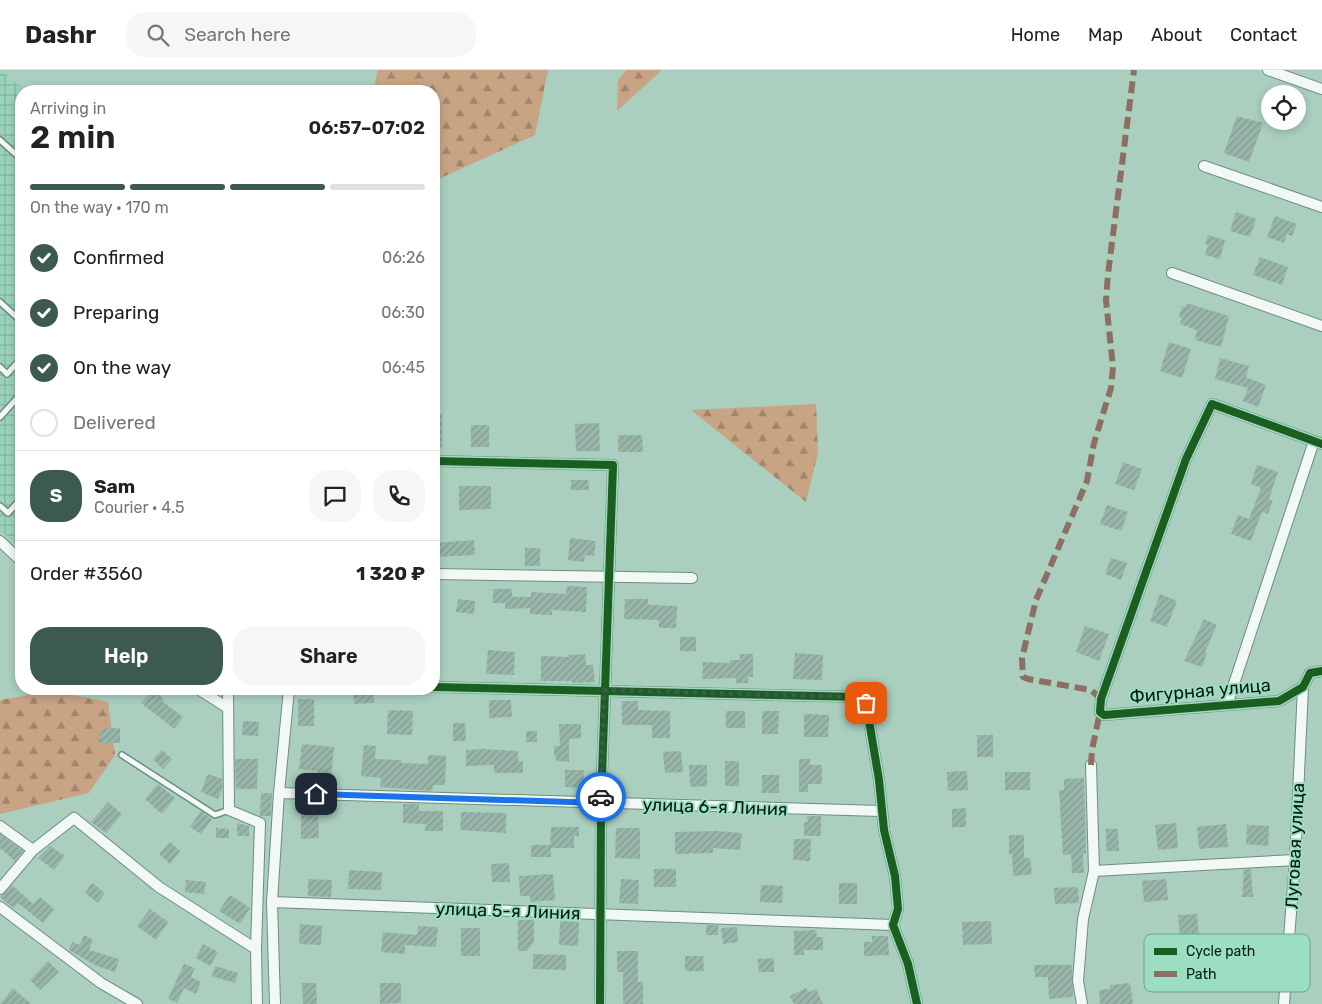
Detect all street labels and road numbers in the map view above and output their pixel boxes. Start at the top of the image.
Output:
street label: Фигурная улица [1129,674,1271,708]
street label: Луговая улица [1281,782,1309,910]
street label: улица 6-я Линия [642,793,788,821]
street label: улица 5-я Линия [435,897,581,925]

